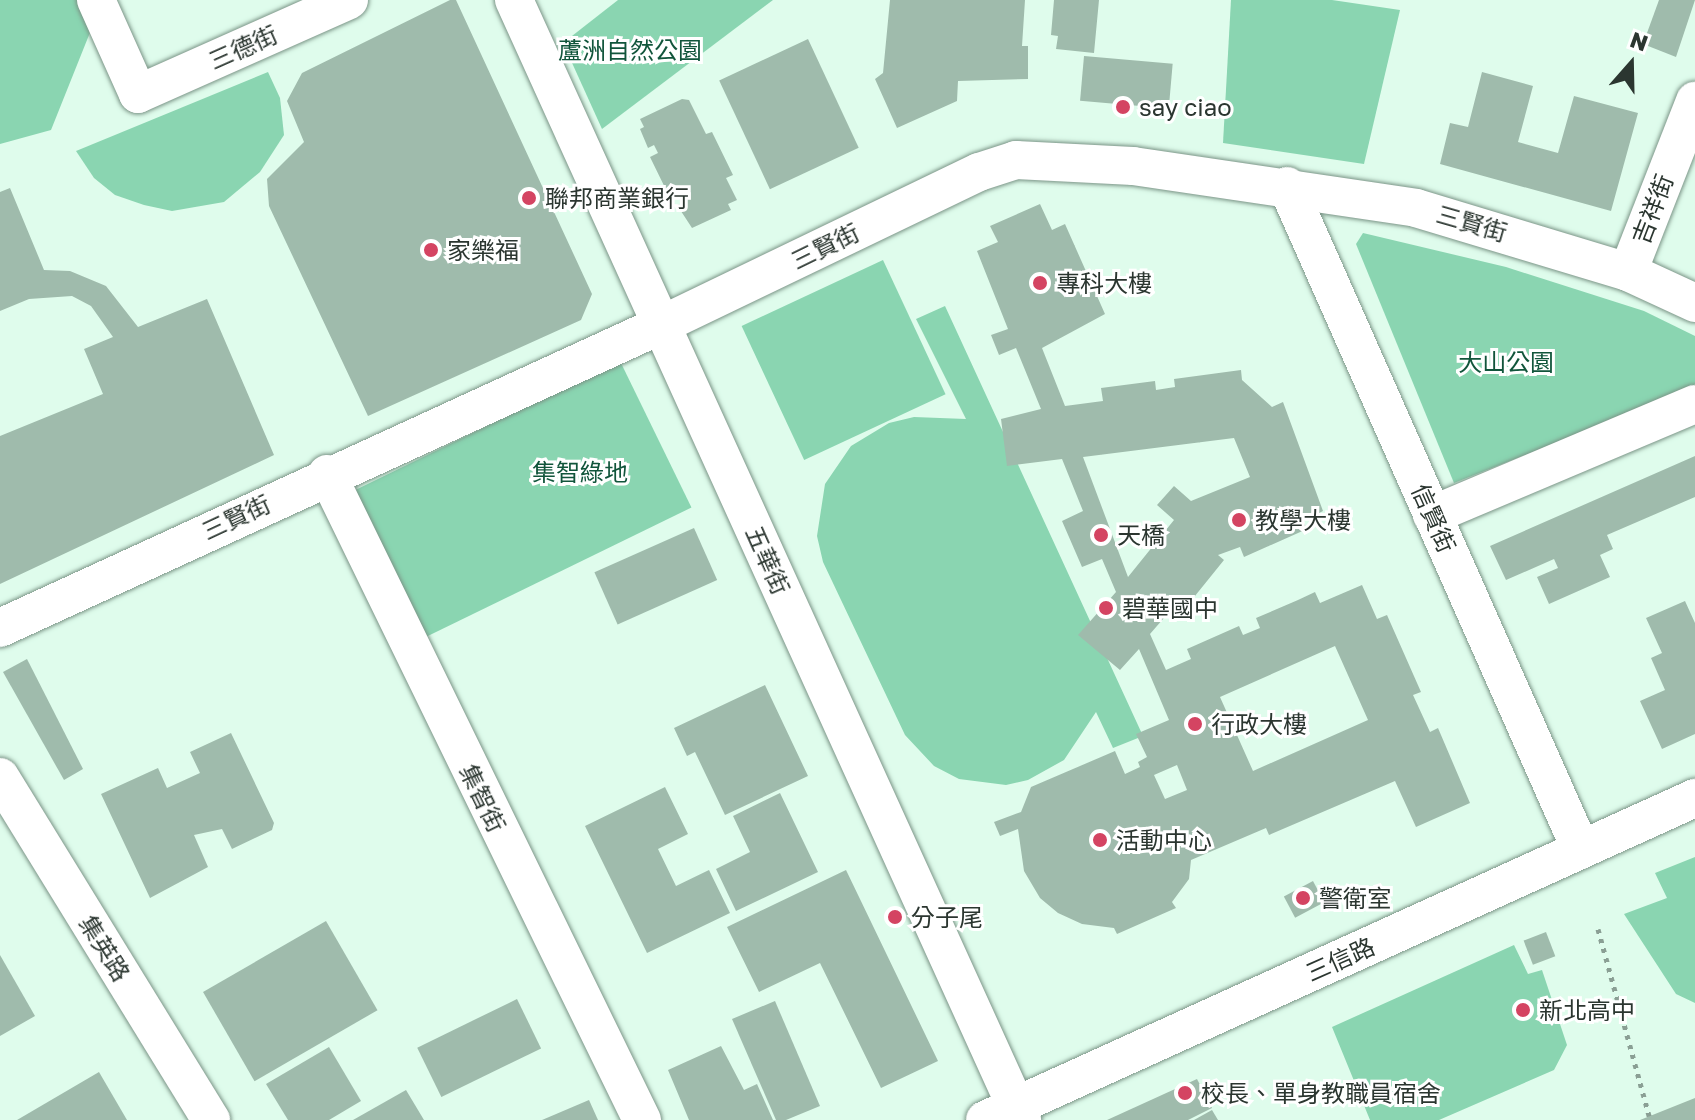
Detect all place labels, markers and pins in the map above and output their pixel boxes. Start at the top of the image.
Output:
place label: say ciao [1139,93,1232,121]
marker: say ciao [1114,98,1132,116]
place label: 聯邦商業銀行 [545,184,689,212]
marker: 聯邦商業銀行 [520,189,538,207]
place label: 家樂福 [447,236,519,264]
marker: 家樂福 [422,241,440,259]
place label: 專科大樓 [1056,269,1152,297]
marker: 專科大樓 [1031,274,1049,292]
place label: 教學大樓 [1255,506,1351,534]
marker: 教學大樓 [1230,511,1248,529]
place label: 天橋 [1117,521,1165,549]
marker: 天橋 [1092,526,1110,544]
place label: 碧華國中 [1122,594,1218,622]
marker: 碧華國中 [1097,599,1115,617]
place label: 行政大樓 [1211,710,1307,738]
marker: 行政大樓 [1186,715,1204,733]
place label: 活動中心 [1116,826,1212,854]
marker: 活動中心 [1091,831,1109,849]
place label: 警衛室 [1319,884,1391,912]
marker: 警衛室 [1294,889,1312,907]
place label: 分子尾 [911,903,983,931]
marker: 分子尾 [886,908,904,926]
place label: 新北高中 [1539,996,1635,1024]
marker: 新北高中 [1514,1001,1532,1019]
place label: 校長、單身教職員宿舍 [1201,1079,1441,1107]
marker: 校長、單身教職員宿舍 [1176,1084,1194,1102]

